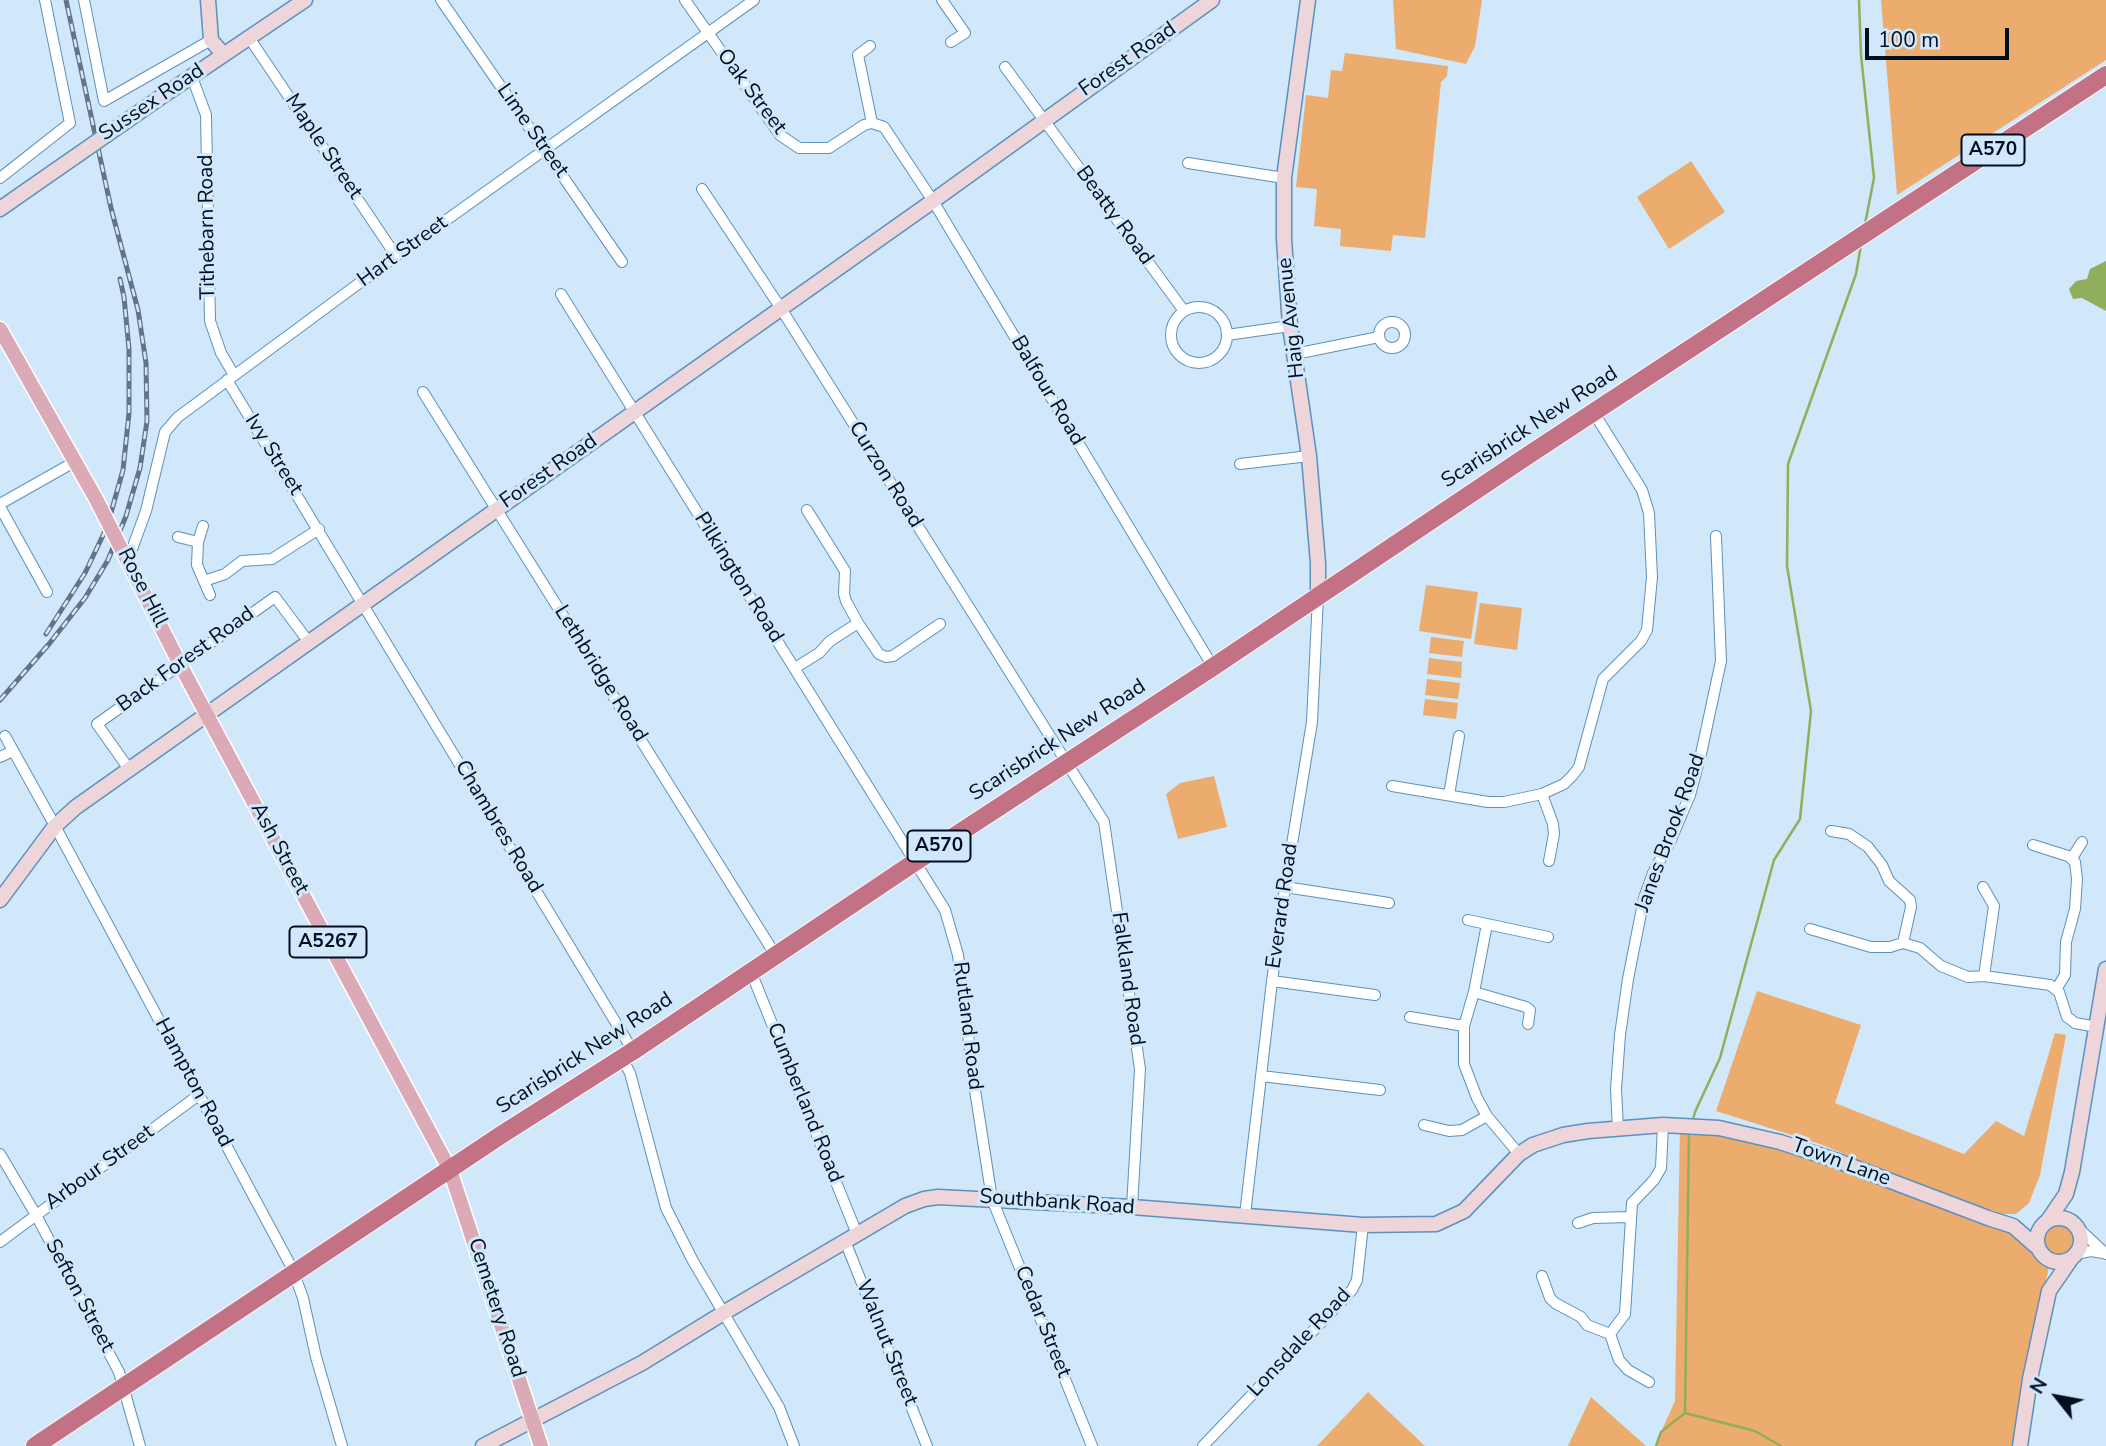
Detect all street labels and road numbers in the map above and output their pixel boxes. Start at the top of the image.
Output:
street label: Forest Road [1075,17,1181,103]
street label: Oak Street [711,44,791,140]
street label: Sussex Road [95,59,209,147]
street label: Lime Street [491,79,573,183]
street label: Maple Street [279,90,367,204]
road number: A570 [1962,134,2024,166]
street label: Tithebarn Road [194,154,222,300]
street label: Beatty Road [1070,162,1158,270]
street label: Hart Street [353,211,453,293]
street label: Haig Avenue [1273,256,1311,380]
street label: Balfour Road [1004,332,1090,450]
street label: Scarisbrick New Road [1437,362,1623,494]
street label: Ivy Street [238,410,308,500]
street label: Curzon Road [842,417,928,533]
street label: Forest Road [496,429,602,515]
street label: Pilkington Road [688,508,788,648]
street label: Rose Hill [111,544,173,632]
street label: Lethbridge Road [548,601,652,747]
street label: Back Forest Road [112,602,260,718]
street label: Scarisbrick New Road [965,675,1151,807]
street label: Janes Brook Road [1631,751,1711,915]
street label: Chambres Road [448,756,548,898]
street label: Ash Street [244,799,314,899]
road number: A570 [908,831,970,862]
street label: Everard Road [1262,842,1304,970]
street label: Falkland Road [1105,911,1149,1047]
road number: A5267 [290,926,366,958]
street label: Rutland Road [947,960,987,1092]
street label: Scarisbrick New Road [492,988,678,1120]
street label: Hampton Road [148,1014,238,1152]
street label: Cumberland Road [760,1019,848,1187]
street label: Arbour Street [41,1120,159,1216]
street label: Town Lane [1788,1134,1894,1192]
street label: Southbank Road [978,1185,1136,1221]
street label: Sefton Street [39,1235,119,1357]
street label: Cemetery Road [462,1235,530,1381]
street label: Cedar Street [1008,1263,1076,1381]
street label: Walnut Street [849,1277,923,1409]
street label: Lonsdale Road [1243,1283,1357,1403]

